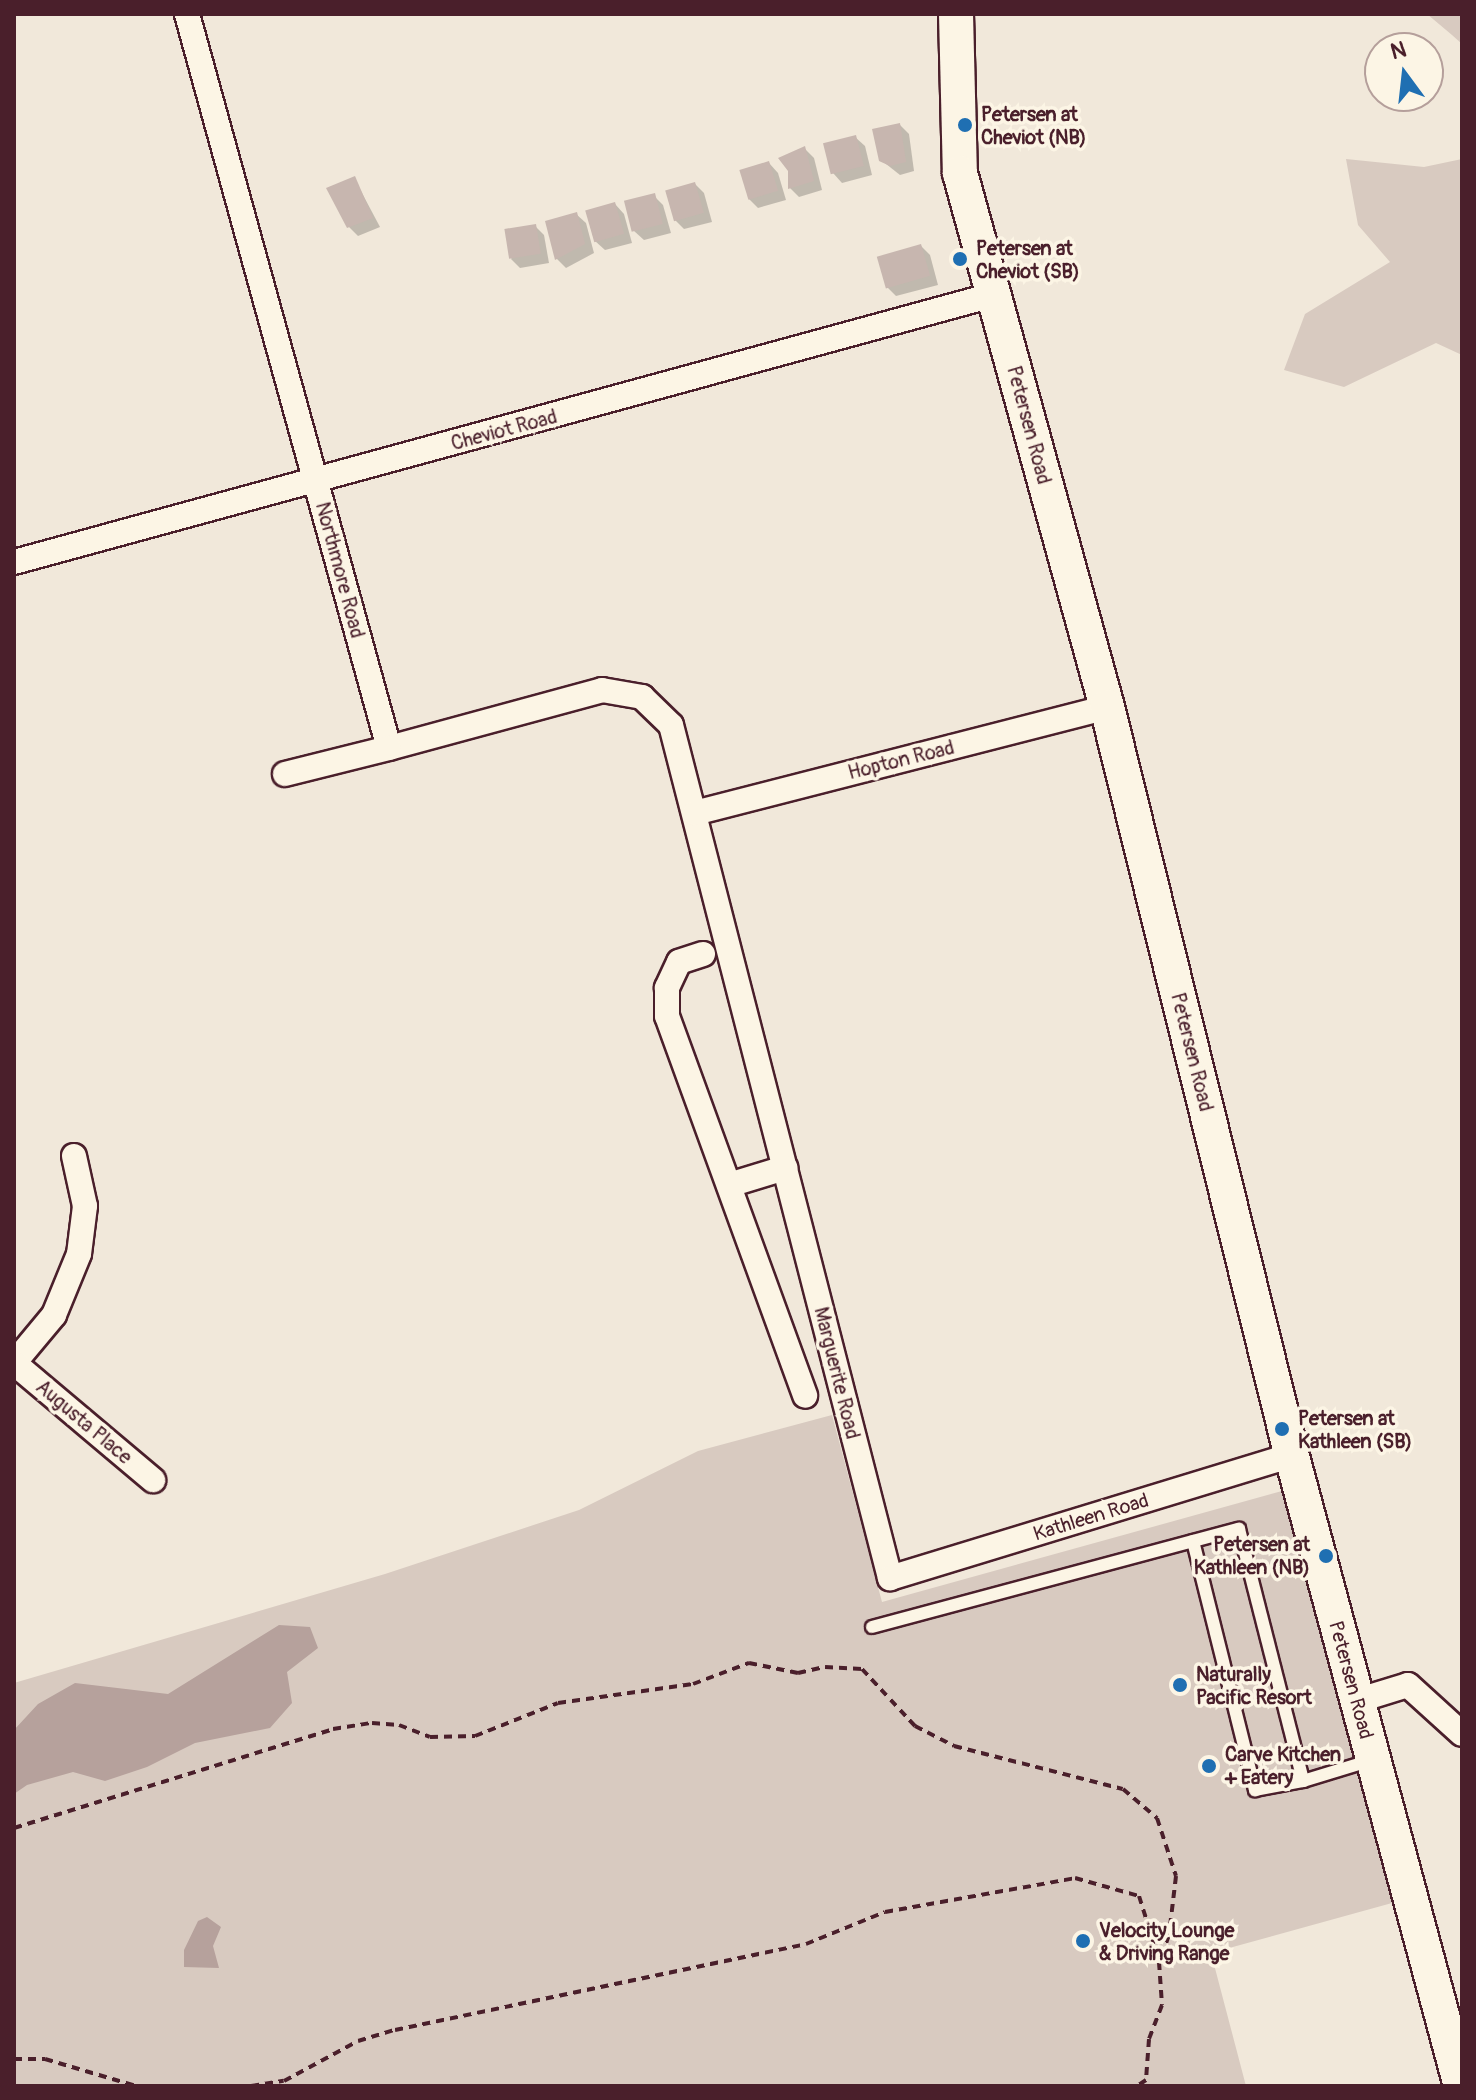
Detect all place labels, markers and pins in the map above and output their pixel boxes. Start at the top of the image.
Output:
place label: Petersen at Cheviot (NB) [981,102,1087,149]
marker: Petersen at Cheviot (NB) [956,116,974,134]
place label: Petersen at Cheviot (SB) [976,236,1080,283]
marker: Petersen at Cheviot (SB) [951,250,969,268]
place label: Petersen at Kathleen (SB) [1298,1406,1412,1453]
marker: Petersen at Kathleen (SB) [1273,1420,1291,1438]
place label: Petersen at Kathleen (NB) [1194,1532,1310,1579]
marker: Petersen at Kathleen (NB) [1317,1547,1335,1565]
place label: Naturally Pacific Resort [1196,1662,1312,1709]
marker: Naturally Pacific Resort [1171,1676,1189,1694]
place label: Carve Kitchen + Eatery [1225,1742,1341,1789]
marker: Carve Kitchen + Eatery [1200,1757,1218,1775]
place label: Velocity Lounge & Driving Range [1099,1918,1234,1965]
marker: Velocity Lounge & Driving Range [1074,1932,1092,1950]

